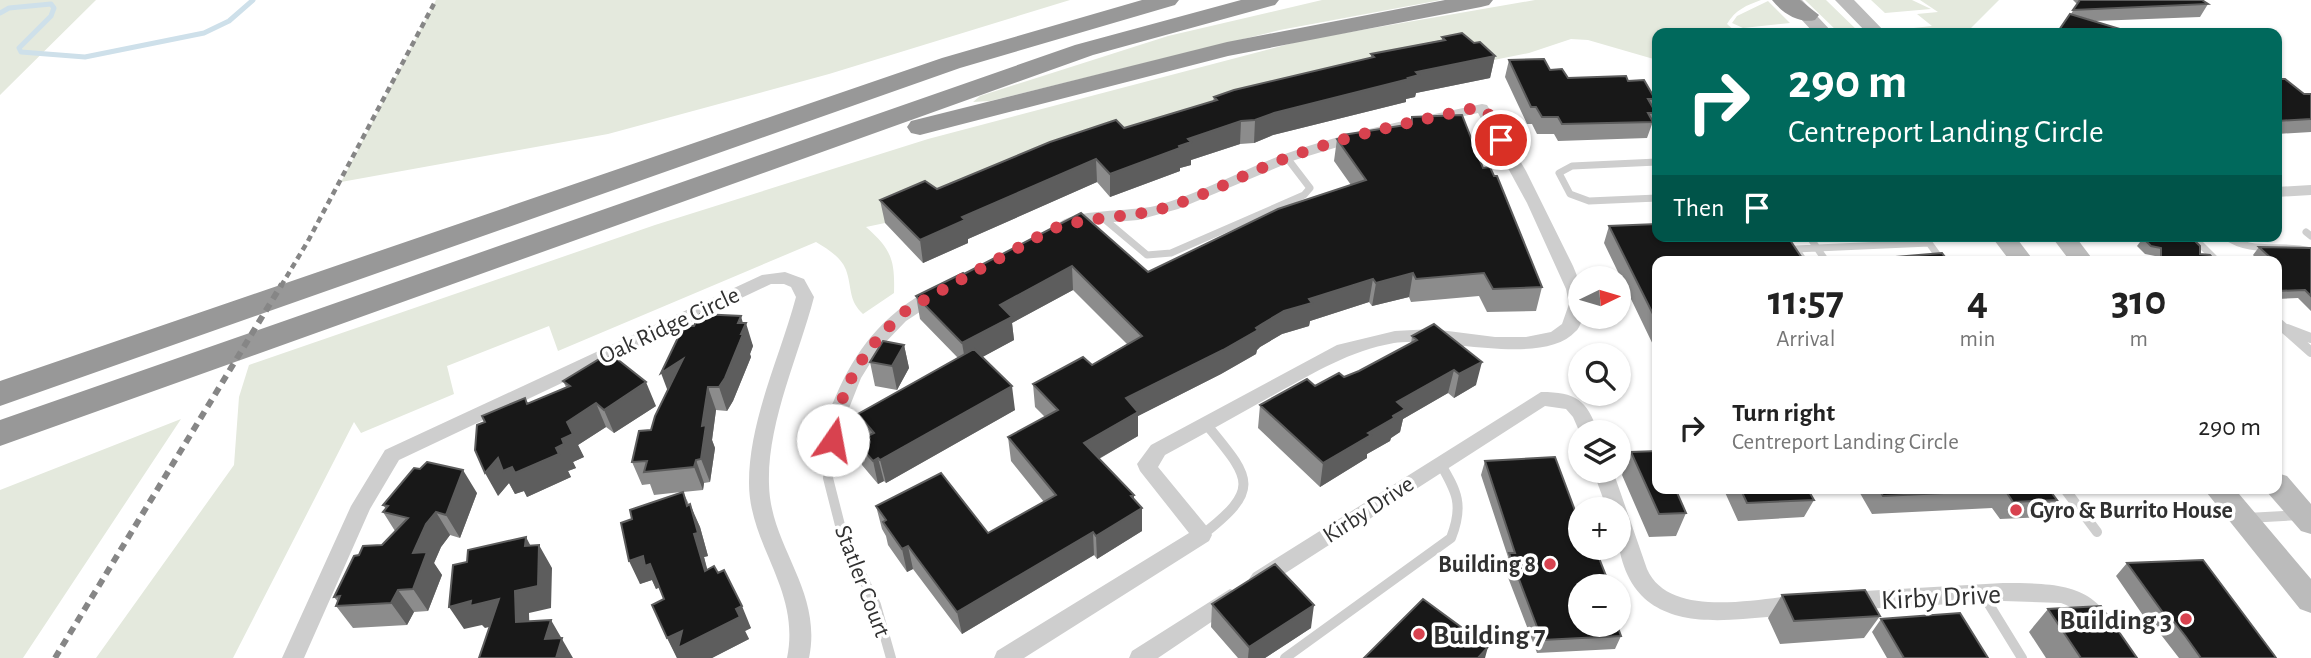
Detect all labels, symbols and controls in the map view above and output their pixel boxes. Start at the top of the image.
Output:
icon: right [1673,56,1764,147]
text: 290 m [1788,58,1907,107]
pin [1471,110,1531,170]
text: Centreport Landing Circle [1788,116,2104,148]
icon: arrive [1482,121,1520,159]
icon: arrive [1738,189,1776,227]
text: Then [1673,195,1724,221]
north arrow [1568,266,1631,329]
map controls [1568,266,1631,637]
text: 11:57 [1768,280,1844,322]
text: 4 [1967,280,1988,322]
text: 310 [2111,280,2166,322]
street label: Oak Ridge Circle [596,283,743,369]
text: Arrival [1776,328,1835,351]
text: min [1960,328,1995,351]
text: m [2130,328,2148,351]
button: search [1568,343,1631,406]
text: Turn right [1732,400,1835,426]
position arrow [796,403,870,477]
icon: right [1673,409,1711,447]
text: 290 m [2198,414,2261,440]
button: layers [1568,420,1631,483]
text: Centreport Landing Circle [1732,431,1959,454]
street label: Kirby Drive [1319,472,1418,548]
button: + [1568,497,1631,560]
place label: Gyro & Burrito House [2030,499,2233,523]
marker: Gyro & Burrito House [2008,502,2024,518]
street label: Statler Court [830,522,894,641]
place label: Building 8 [1438,553,1536,577]
marker: Building 8 [1542,556,1558,572]
button: − [1568,574,1631,637]
street label: Kirby Drive [1880,581,2002,615]
place label: Building 3 [2059,607,2172,635]
marker: Building 3 [2178,611,2194,627]
place label: Building 7 [1433,622,1546,650]
marker: Building 7 [1411,626,1427,642]

